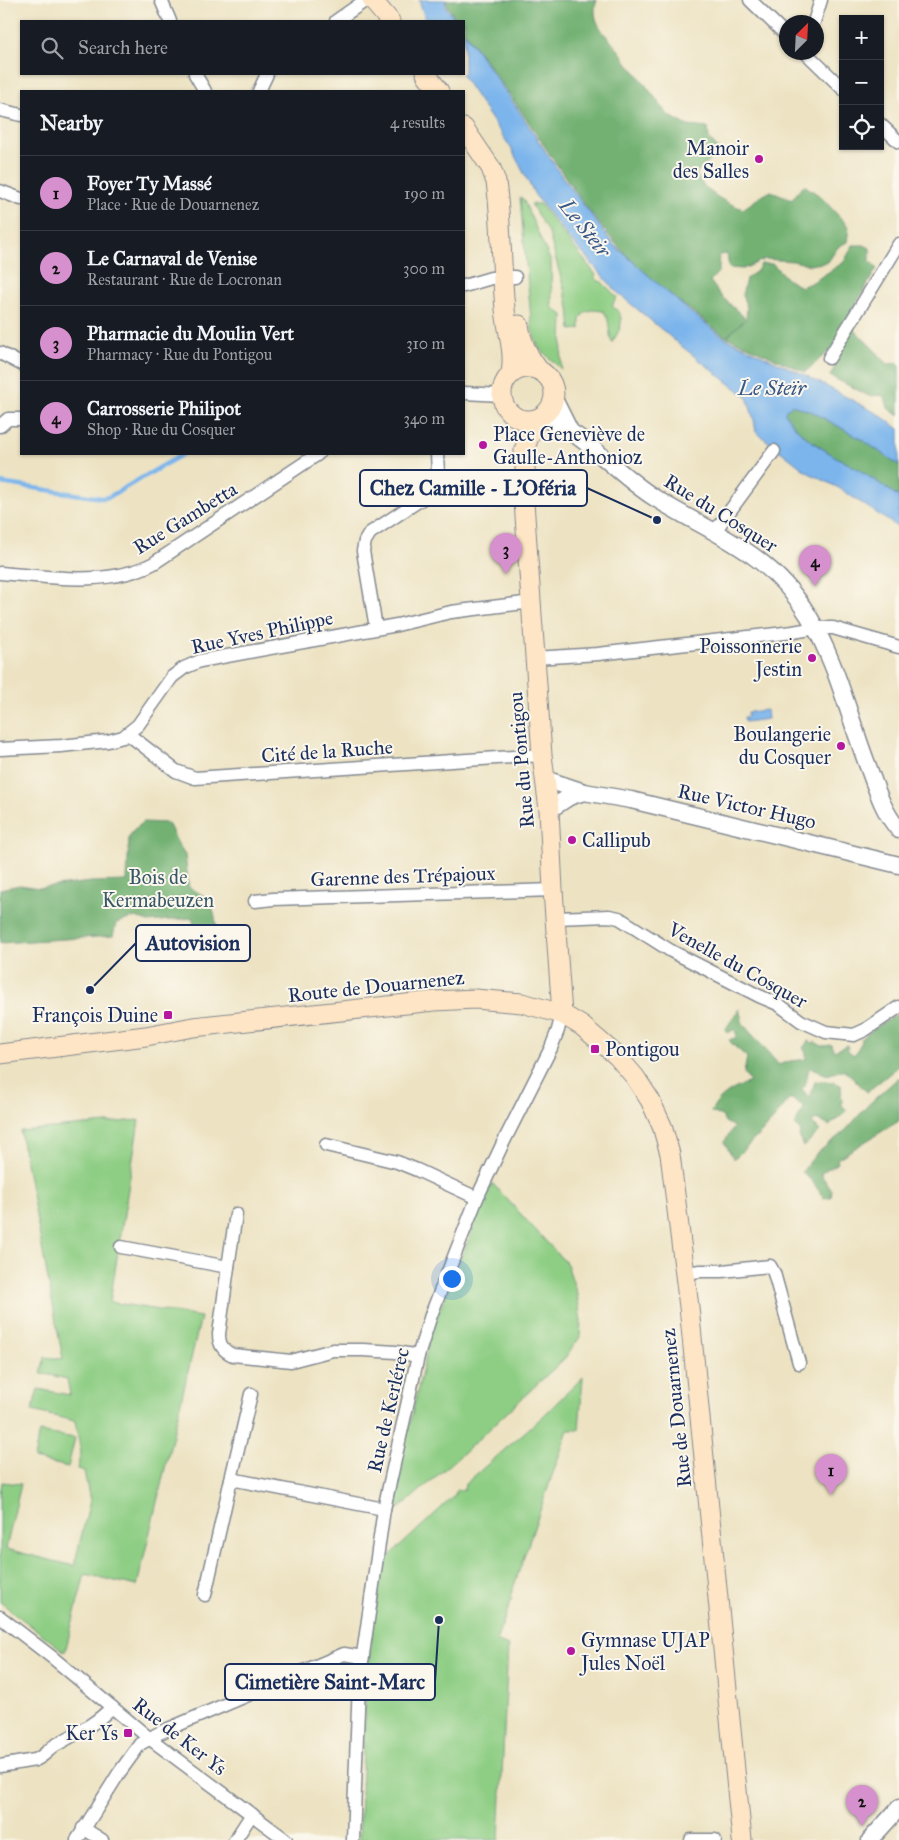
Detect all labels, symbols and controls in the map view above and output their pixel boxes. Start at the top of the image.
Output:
north arrow [779,15,824,60]
map controls [839,15,884,150]
button: + [839,15,884,60]
search box [20,20,465,75]
icon: search [38,34,66,62]
text: Search here [78,36,168,59]
button: − [839,60,884,105]
button: locate [839,105,884,150]
text: Nearby [40,110,103,136]
text: 4 results [390,113,445,132]
place label: Manoir des Salles [673,136,749,183]
marker: Manoir des Salles [753,153,765,165]
text: Foyer Ty Massé [87,172,212,195]
text: 1 [53,184,59,203]
text: 190 m [404,184,445,203]
water label: Le Steir [553,193,617,264]
text: Place · Rue de Douarnenez [87,195,259,214]
text: Le Carnaval de Venise [87,247,257,270]
text: 2 [52,259,60,278]
text: 300 m [403,259,445,278]
text: Restaurant · Rue de Locronan [87,270,282,289]
text: Pharmacie du Moulin Vert [87,322,294,345]
text: 3 [53,334,59,353]
text: 310 m [406,334,445,353]
text: Pharmacy · Rue du Pontigou [87,345,272,364]
water label: Le Steïr [737,375,807,401]
text: Carrosserie Philipot [87,397,241,420]
text: 4 [52,409,60,428]
text: 340 m [403,409,445,428]
text: Shop · Rue du Cosquer [87,420,235,439]
place label: Place Geneviève de Gaulle-Anthonioz [493,422,645,469]
marker: Place Geneviève de Gaulle-Anthonioz [477,439,489,451]
street label: Rue du Cosquer [659,469,783,559]
callout: Chez Camille - L'Oféria [360,470,587,506]
text: Chez Camille - L'Oféria [370,475,577,501]
street label: Rue Gambetta [129,476,242,559]
pin: 3 [490,533,522,574]
pin: 4 [799,545,831,586]
street label: Rue Yves Philippe [189,605,335,659]
place label: Poissonnerie Jestin [699,634,802,682]
marker: Poissonnerie Jestin [806,652,818,664]
street label: Rue du Pontigou [503,690,540,829]
place label: Boulangerie du Cosquer [733,722,831,770]
street label: Cité de la Ruche [260,734,394,768]
marker: Boulangerie du Cosquer [835,740,847,752]
street label: Rue Victor Hugo [675,778,819,835]
place label: Callipub [582,828,651,852]
marker: Callipub [566,834,578,846]
street label: Garenne des Trépajoux [310,861,496,891]
park label: Bois de Kermabeuzen [102,865,214,912]
street label: Venelle du Cosquer [663,916,812,1014]
callout: Autovision [136,925,250,961]
text: Autovision [144,930,241,956]
street label: Route de Douarnenez [287,965,465,1007]
place label: François Duine [32,1003,158,1027]
marker: François Duine [162,1009,174,1021]
place label: Pontigou [605,1037,680,1062]
marker: Pontigou [589,1043,601,1055]
your location [439,1266,465,1292]
street label: Rue de Douarnenez [656,1327,696,1489]
street label: Rue de Kerlérec [362,1345,414,1475]
pin: 1 [815,1454,847,1495]
place label: Gymnase UJAP Jules Noël [579,1628,710,1676]
marker: Gymnase UJAP Jules Noël [565,1645,577,1657]
callout: Cimetière Saint-Marc [225,1664,435,1700]
text: Cimetière Saint-Marc [235,1669,425,1695]
street label: Rue de Ker Ys [128,1692,232,1780]
place label: Ker Ys [65,1721,118,1745]
marker: Ker Ys [122,1727,134,1739]
pin: 2 [846,1785,878,1826]

